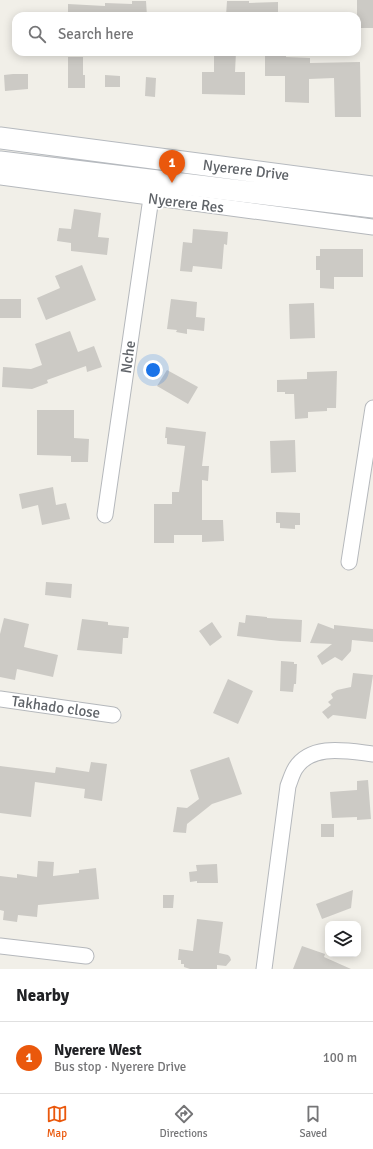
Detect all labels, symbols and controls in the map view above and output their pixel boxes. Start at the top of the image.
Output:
search box [12,12,361,56]
icon: search [26,23,48,45]
text: Search here [58,25,134,43]
pin: 1 [159,150,185,183]
street label: Nyerere Drive [202,156,290,184]
street label: Nyerere Res [147,189,225,217]
street label: Nche [117,339,139,375]
your location [143,360,163,380]
street label: Takhado close [10,692,102,722]
map controls [325,921,361,957]
button: layers [325,921,361,957]
text: Nearby [16,985,69,1006]
text: Nyerere West [54,1041,142,1059]
text: 1 [25,1050,33,1066]
text: 100 m [323,1050,357,1066]
text: Bus stop · Nyerere Drive [54,1059,186,1075]
tab: Map [46,1103,68,1140]
tab: Directions [160,1103,208,1140]
tab: Saved [299,1103,327,1140]

